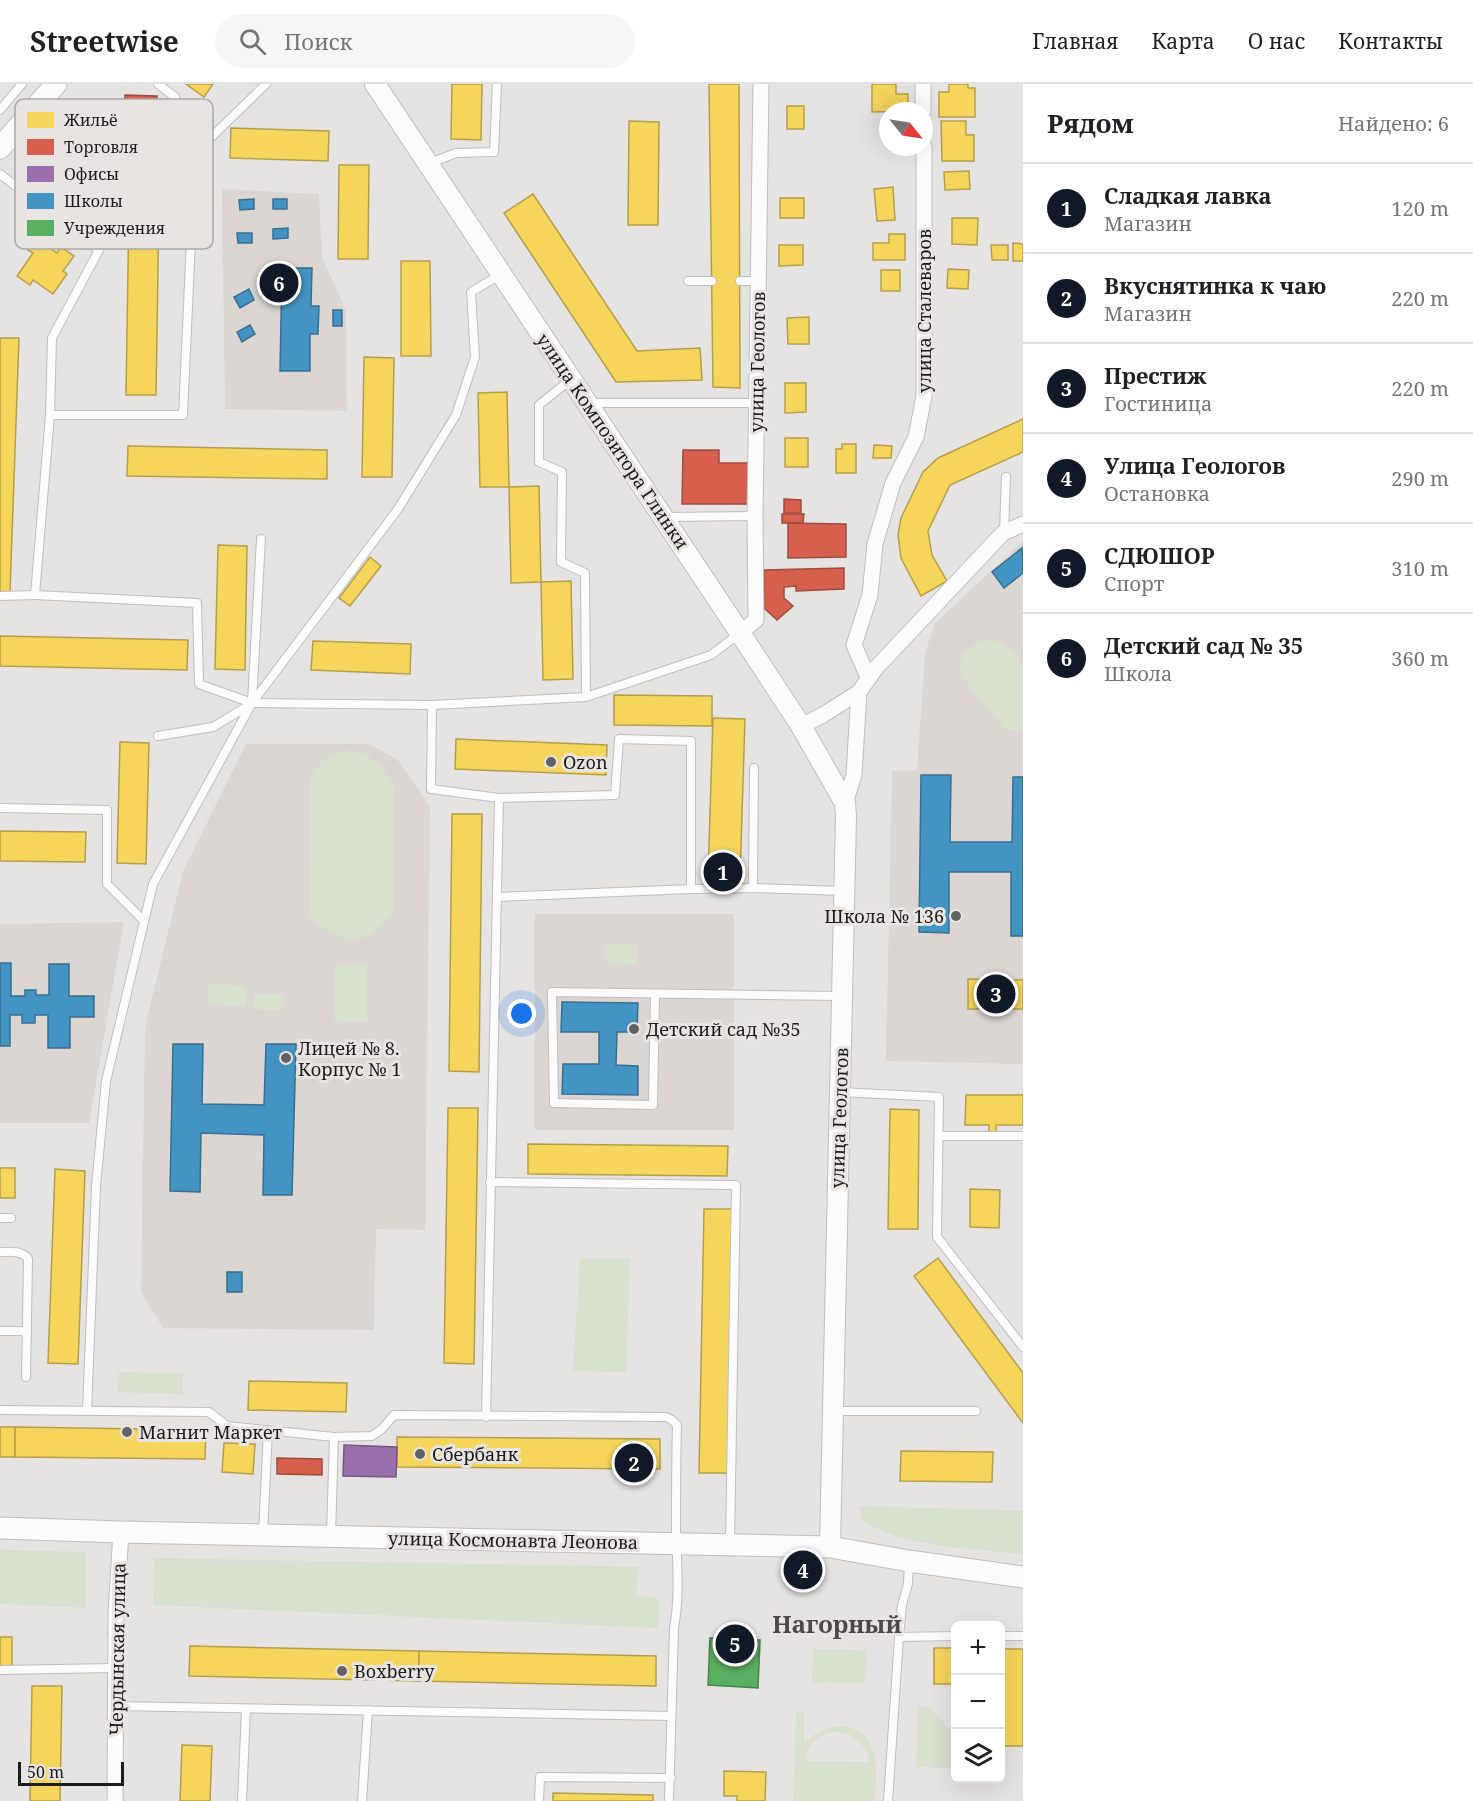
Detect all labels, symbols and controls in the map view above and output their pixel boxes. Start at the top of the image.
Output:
search box [215,14,635,68]
text: Streetwise [30,22,179,60]
icon: search [236,25,269,58]
text: Поиск [284,26,353,56]
text: Главная [1032,27,1119,55]
text: Карта [1152,27,1215,55]
text: О нас [1248,27,1305,55]
text: Контакты [1338,27,1443,55]
legend [15,99,213,249]
north arrow [879,102,933,156]
text: Рядом [1047,105,1134,141]
text: Жильё [63,109,117,131]
text: Найдено: 6 [1338,110,1449,137]
text: Торговля [64,136,138,158]
text: Офисы [64,163,119,185]
text: Сладкая лавка [1104,180,1272,210]
text: Школы [64,190,123,212]
text: 1 [1061,195,1072,222]
text: 120 m [1391,195,1449,222]
text: Магазин [1104,210,1192,237]
text: Учреждения [64,217,165,239]
street label: улица Сталеваров [912,229,936,393]
pin: 6 [260,260,298,306]
text: Вкуснятинка к чаю [1104,270,1326,300]
text: 2 [1061,285,1072,312]
text: 220 m [1391,285,1449,312]
street label: улица Геологов [744,291,770,433]
text: Магазин [1104,300,1192,327]
street label: улица Композитора Глинки [532,328,694,554]
text: Престиж [1104,360,1206,390]
text: 3 [1061,375,1072,402]
text: 220 m [1391,375,1449,402]
text: Гостиница [1104,390,1212,417]
text: Улица Геологов [1104,450,1285,480]
text: 4 [1061,465,1072,492]
text: 290 m [1391,465,1449,492]
text: Остановка [1104,480,1210,507]
text: СДЮШОР [1104,540,1215,570]
text: 5 [1061,555,1072,582]
text: 310 m [1391,555,1449,582]
text: Спорт [1104,570,1164,597]
text: Детский сад № 35 [1104,630,1303,660]
text: 6 [1061,645,1072,672]
text: 360 m [1391,645,1449,672]
text: Школа [1104,660,1173,687]
place label: Ozon [563,750,608,774]
marker: Ozon [544,755,558,769]
pin: 1 [704,850,742,894]
place label: Школа № 136 [824,904,944,928]
marker: Школа № 136 [949,909,963,923]
pin: 3 [976,972,1016,1016]
your location [507,999,536,1028]
place label: Детский сад №35 [646,1017,801,1041]
marker: Детский сад №35 [627,1022,641,1036]
place label: Лицей № 8. Корпус № 1 [298,1036,401,1081]
street label: улица Геологов [825,1047,853,1189]
marker: Лицей № 8. Корпус № 1 [279,1051,293,1065]
place label: Магнит Маркет [139,1420,283,1444]
marker: Магнит Маркет [120,1425,134,1439]
pin: 2 [614,1440,654,1486]
place label: Сбербанк [432,1442,518,1466]
marker: Сбербанк [413,1447,427,1461]
street label: улица Космонавта Леонова [388,1526,638,1554]
pin: 4 [784,1548,822,1592]
street label: Чердынская улица [103,1562,131,1736]
district label: Нагорный [772,1607,902,1640]
map controls [951,1621,1005,1783]
button: + [951,1621,1005,1675]
pin: 5 [716,1622,754,1666]
place label: Boxberry [354,1659,435,1683]
marker: Boxberry [335,1664,349,1678]
button: − [951,1675,1005,1729]
button: layers [951,1729,1005,1783]
scale bar [18,1759,124,1786]
text: 50 m [27,1761,64,1783]

